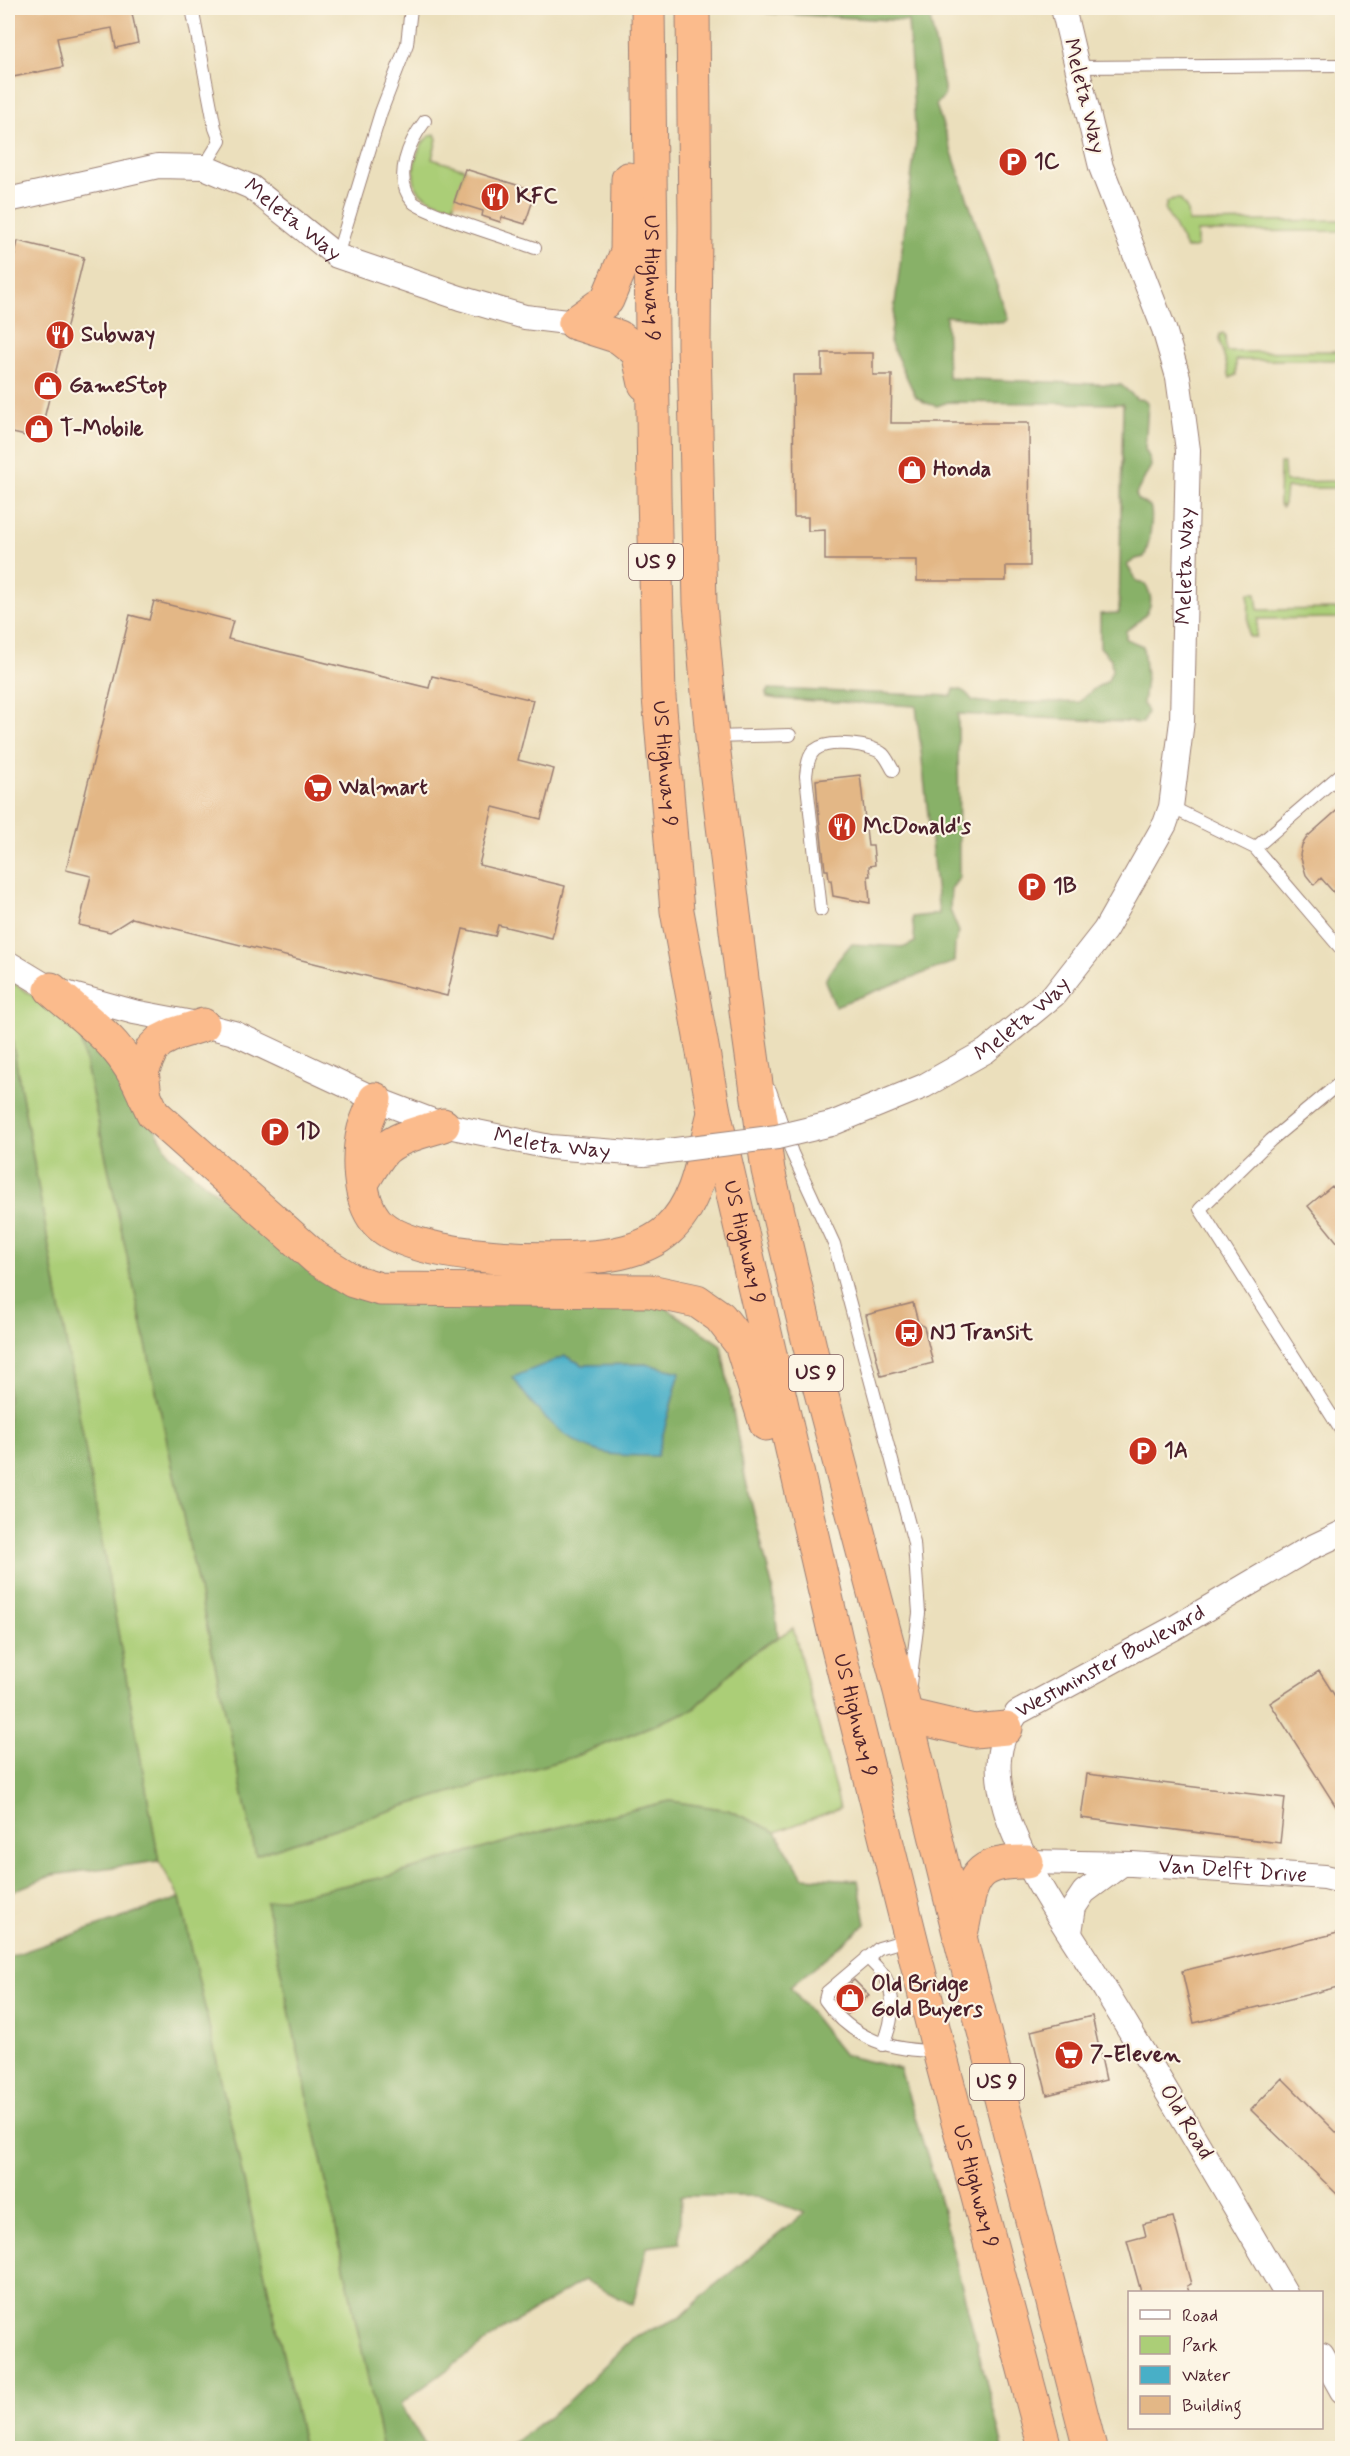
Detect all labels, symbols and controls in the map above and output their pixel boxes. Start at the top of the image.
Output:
street label: Meleta Way [1056,36,1112,156]
parking icon: 1C [997,146,1029,178]
place label: 1C [1034,148,1060,176]
street label: Meleta Way [238,172,347,268]
restaurant icon: KFC [479,181,511,213]
place label: KFC [516,183,558,211]
street label: US Highway 9 [634,215,666,341]
restaurant icon: Subway [44,319,76,351]
place label: Subway [81,321,155,350]
shop icon: GameStop [32,370,64,402]
place label: GameStop [69,372,168,400]
shop icon: T-Mobile [23,413,55,445]
place label: T-Mobile [60,415,144,443]
shop icon: Honda [896,454,928,486]
place label: Honda [933,456,992,484]
street label: Meleta Way [1170,507,1201,625]
road number: US 9 [629,544,683,580]
street label: US Highway 9 [645,699,684,828]
supermarket icon: Walmart [302,772,334,804]
place label: Walmart [338,774,428,802]
restaurant icon: McDonald's [826,811,858,843]
place label: McDonald's [863,813,971,841]
parking icon: 1B [1016,871,1048,903]
place label: 1B [1053,873,1077,901]
street label: Meleta Way [970,971,1077,1068]
parking icon: 1D [259,1116,291,1148]
place label: 1D [296,1118,321,1146]
street label: Meleta Way [491,1122,611,1165]
street label: US Highway 9 [716,1178,772,1307]
bus stop icon: NJ Transit [893,1317,925,1349]
place label: NJ Transit [930,1319,1034,1347]
road number: US 9 [789,1355,843,1391]
parking icon: 1A [1127,1435,1159,1467]
place label: 1A [1164,1437,1188,1465]
street label: Westminster Boulevard [1011,1599,1210,1725]
street label: US Highway 9 [826,1651,884,1780]
street label: Van Delft Drive [1158,1852,1308,1890]
place label: Old Bridge Gold Buyers [871,1971,983,2024]
shop icon: Old Bridge Gold Buyers [834,1982,866,2014]
supermarket icon: 7-Eleven [1053,2039,1085,2071]
place label: 7-Eleven [1090,2041,1181,2069]
road number: US 9 [970,2064,1024,2100]
street label: Old Road [1153,2079,1219,2165]
street label: US Highway 9 [945,2122,1005,2251]
legend [1128,2291,1323,2429]
text: Road [1182,2304,1218,2328]
text: Park [1182,2334,1218,2358]
text: Water [1182,2364,1231,2388]
text: Building [1182,2394,1242,2420]

